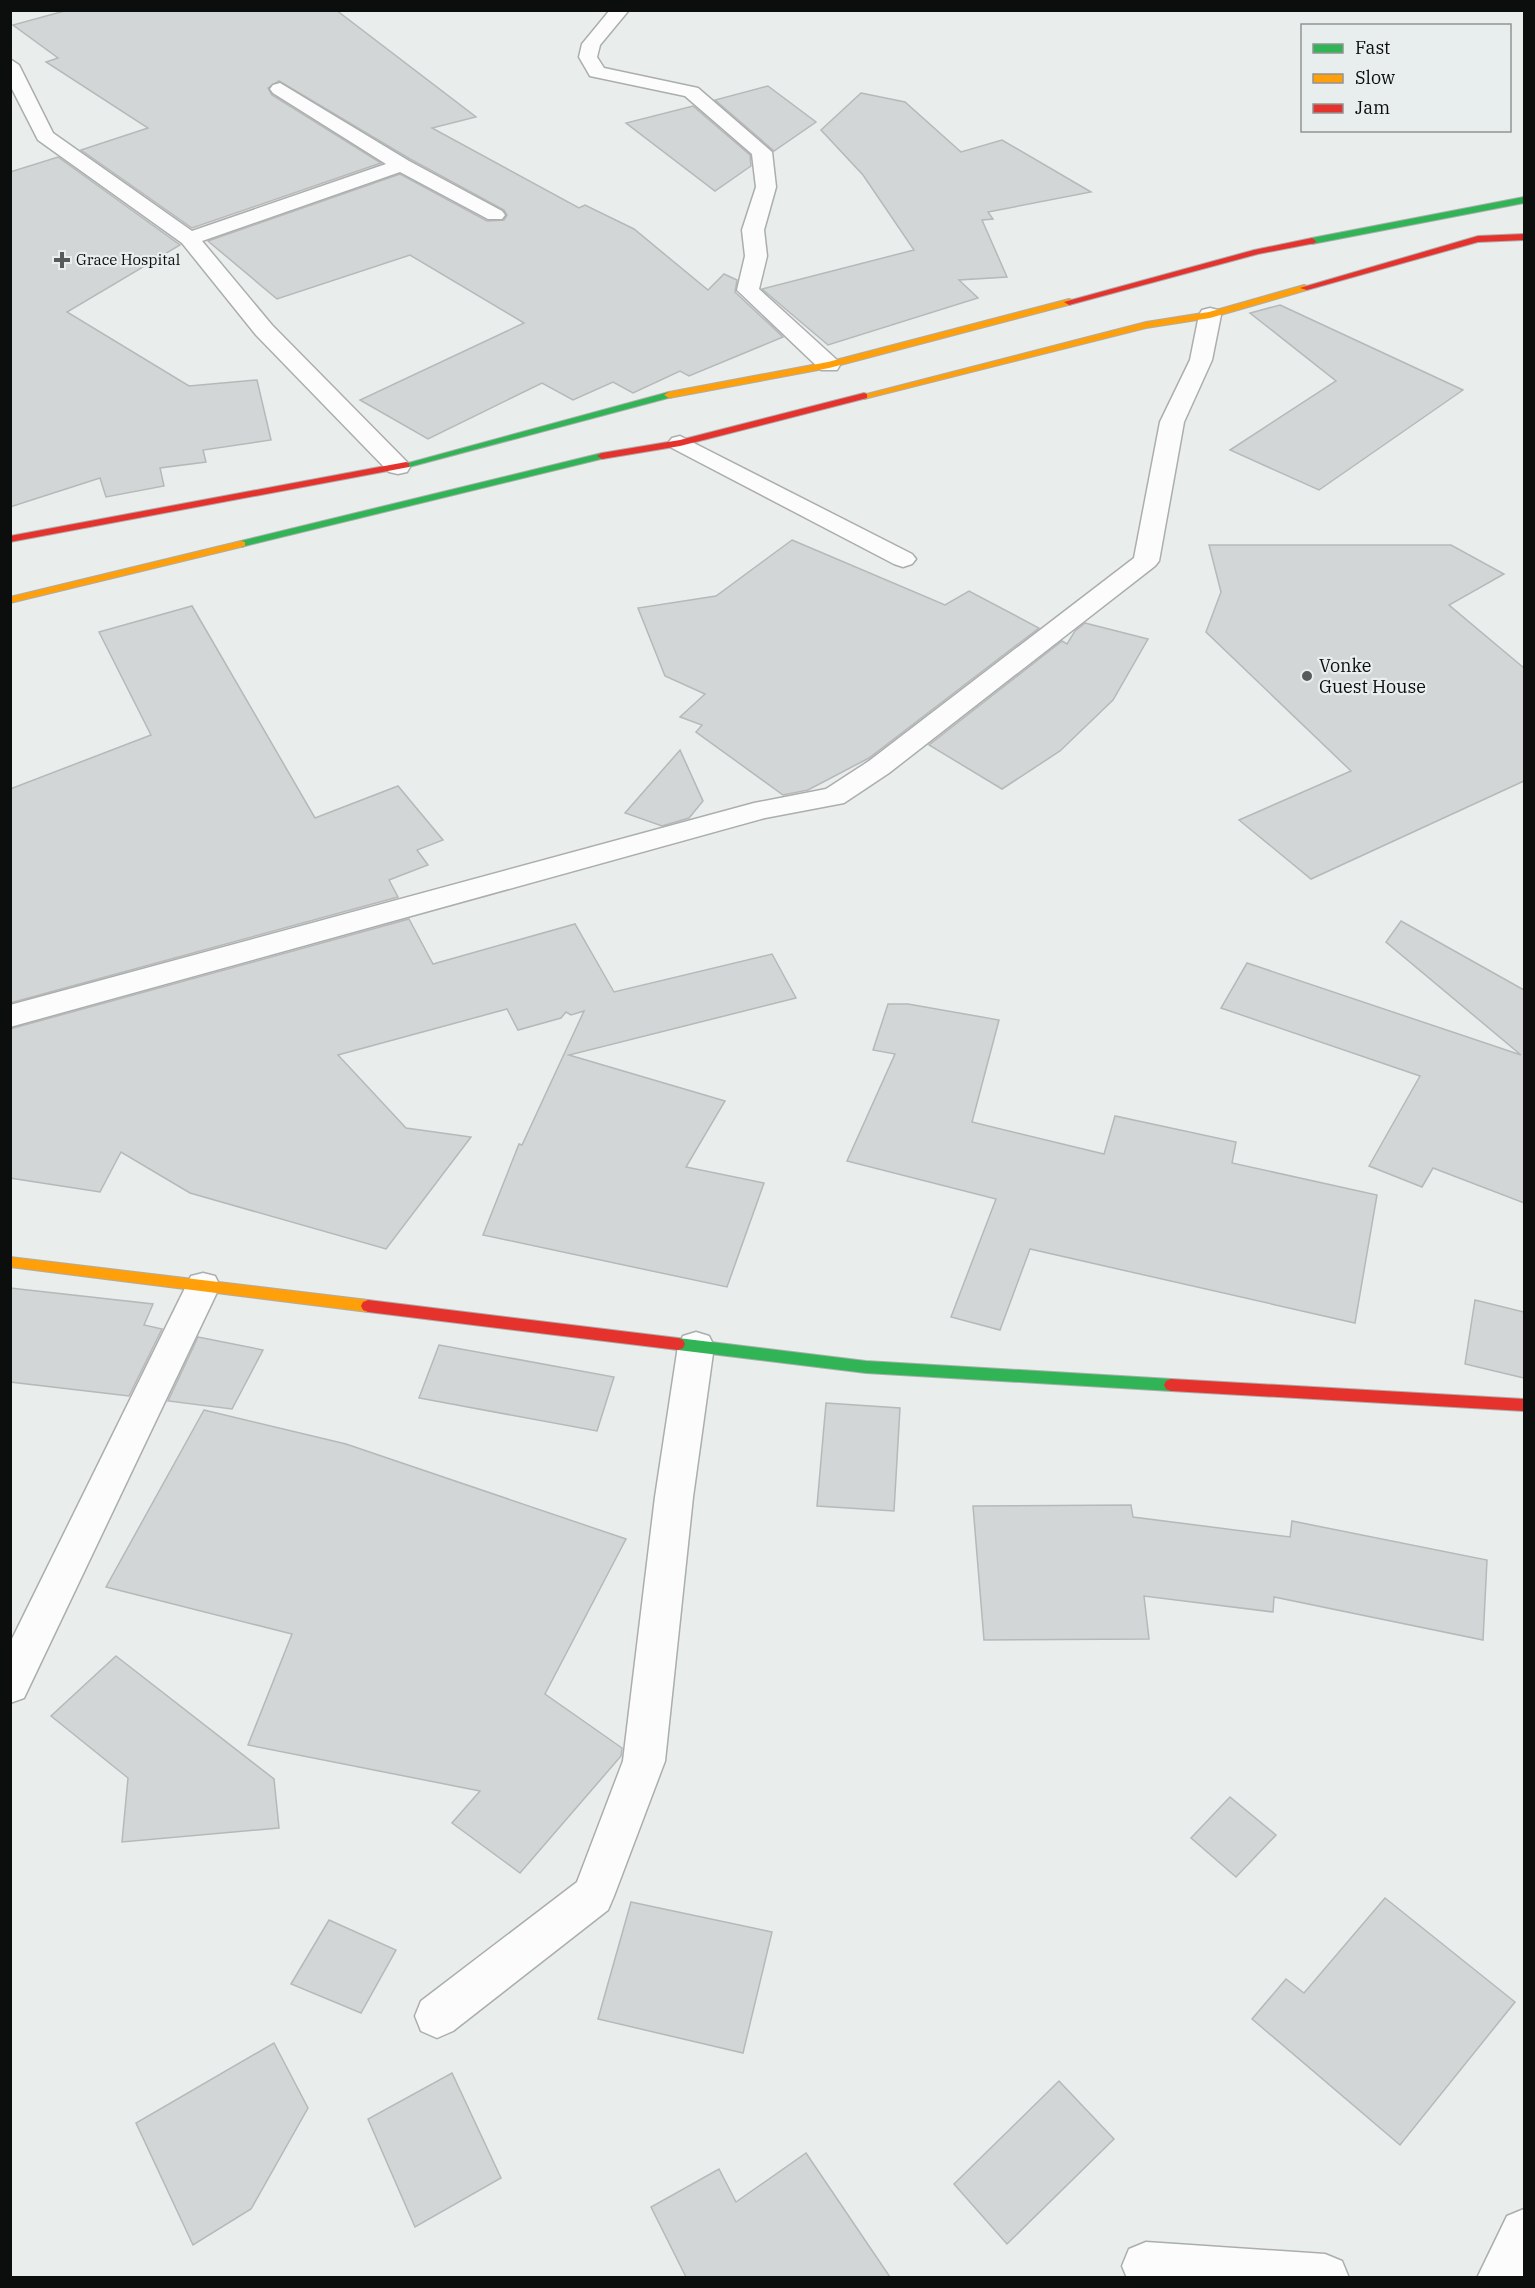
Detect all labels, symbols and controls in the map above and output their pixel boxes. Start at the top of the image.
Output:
legend [1301,24,1511,132]
text: Fast [1355,36,1390,59]
text: Slow [1355,66,1395,89]
text: Jam [1355,96,1390,119]
place label: Grace Hospital [76,250,180,269]
marker: Grace Hospital [53,251,71,269]
place label: Vonke Guest House [1319,654,1426,698]
marker: Vonke Guest House [1300,669,1314,683]

